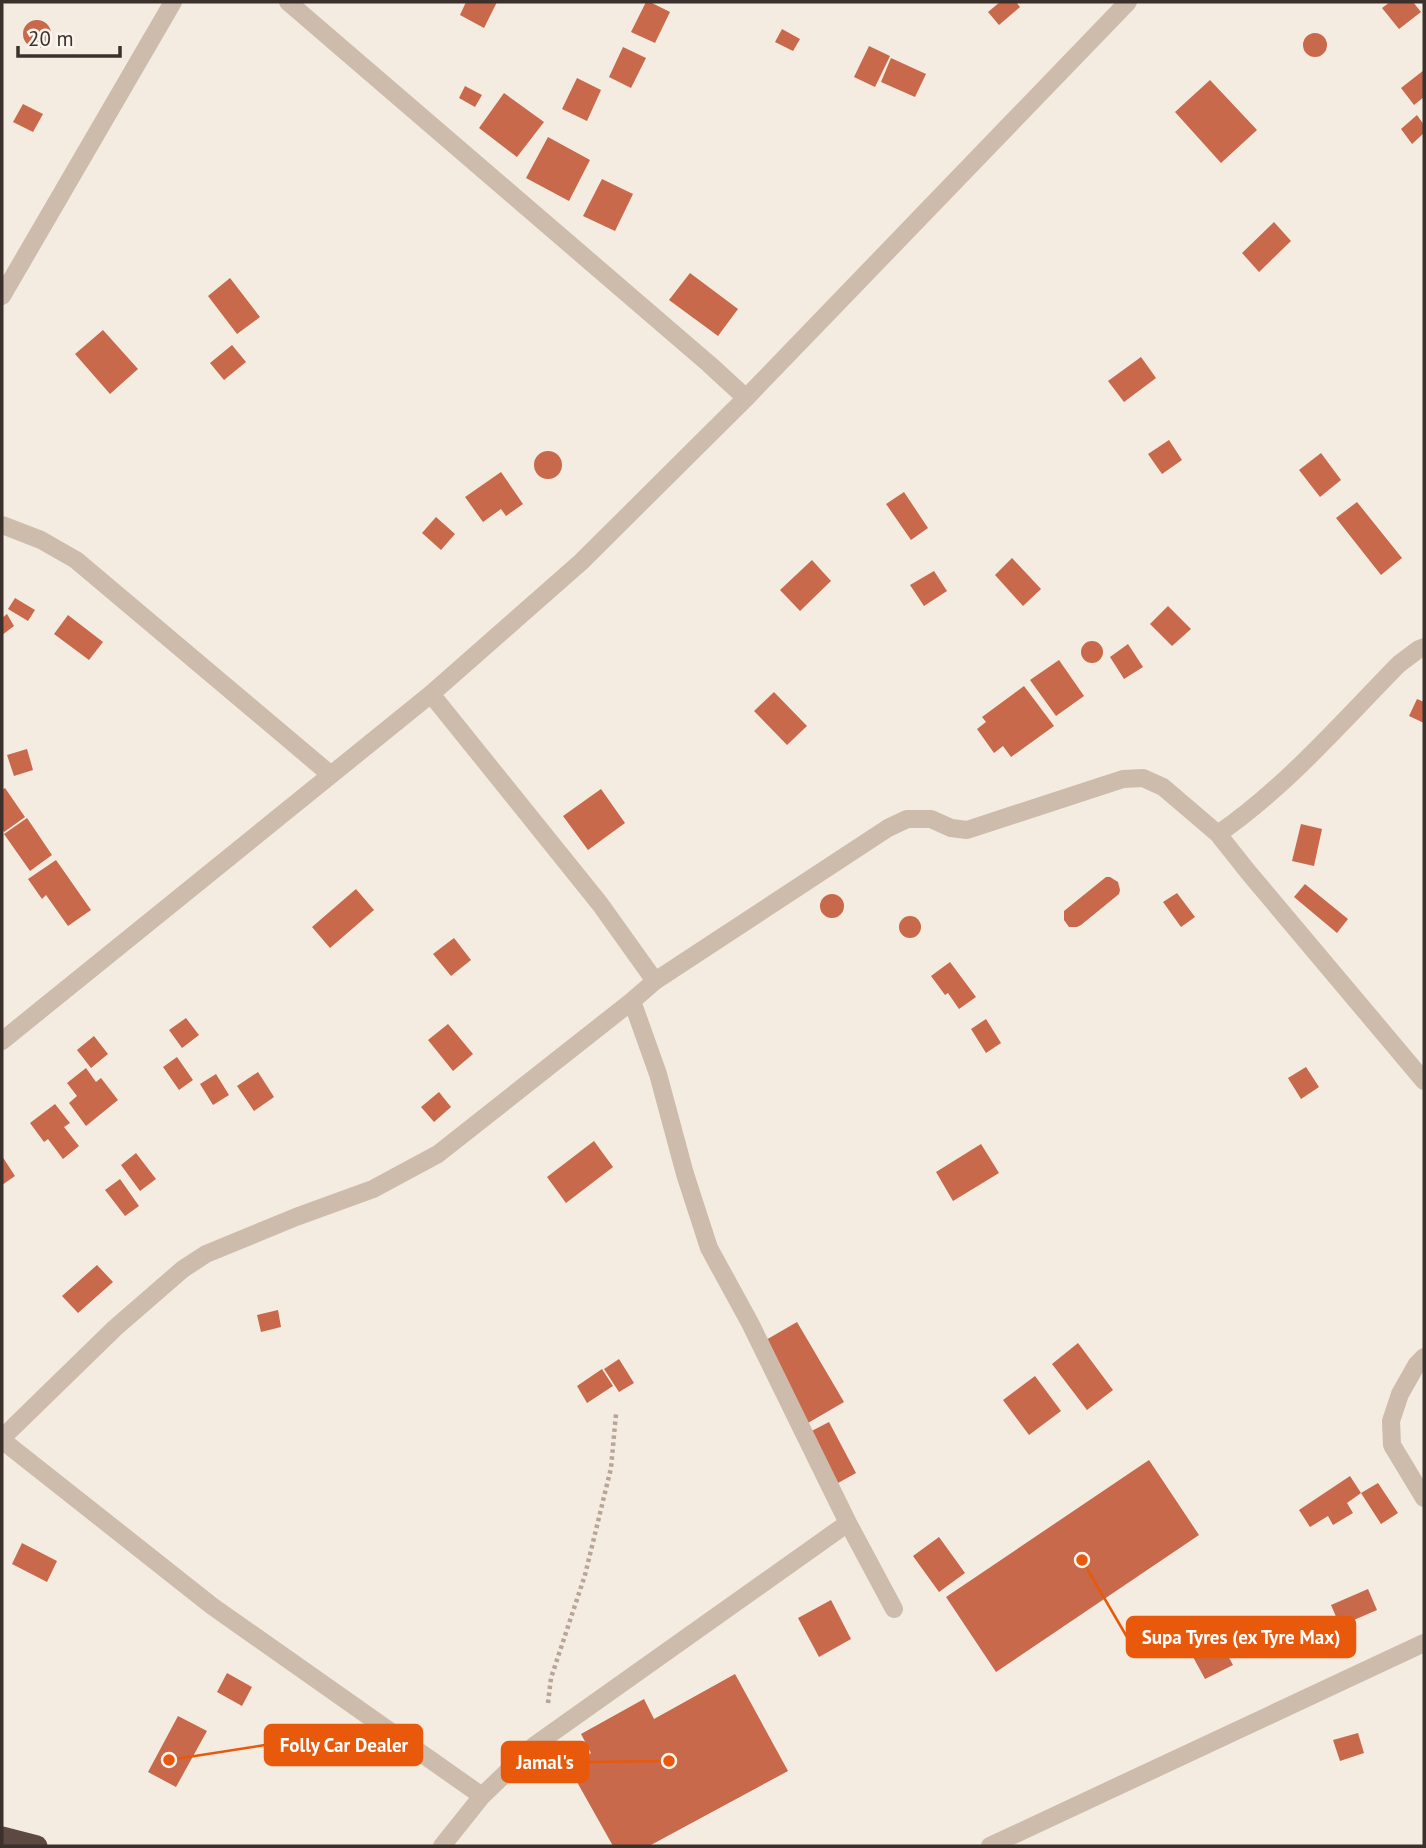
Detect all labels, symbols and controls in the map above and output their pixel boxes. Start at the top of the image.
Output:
scale bar [18,14,119,58]
text: 20 m [28,25,74,52]
callout: Supa Tyres (ex Tyre Max) [1127,1617,1355,1657]
text: Supa Tyres (ex Tyre Max) [1142,1625,1340,1649]
callout: Folly Car Dealer [265,1725,422,1765]
text: Folly Car Dealer [280,1733,409,1757]
callout: Jamal's [502,1742,588,1782]
text: Jamal's [515,1750,574,1774]

